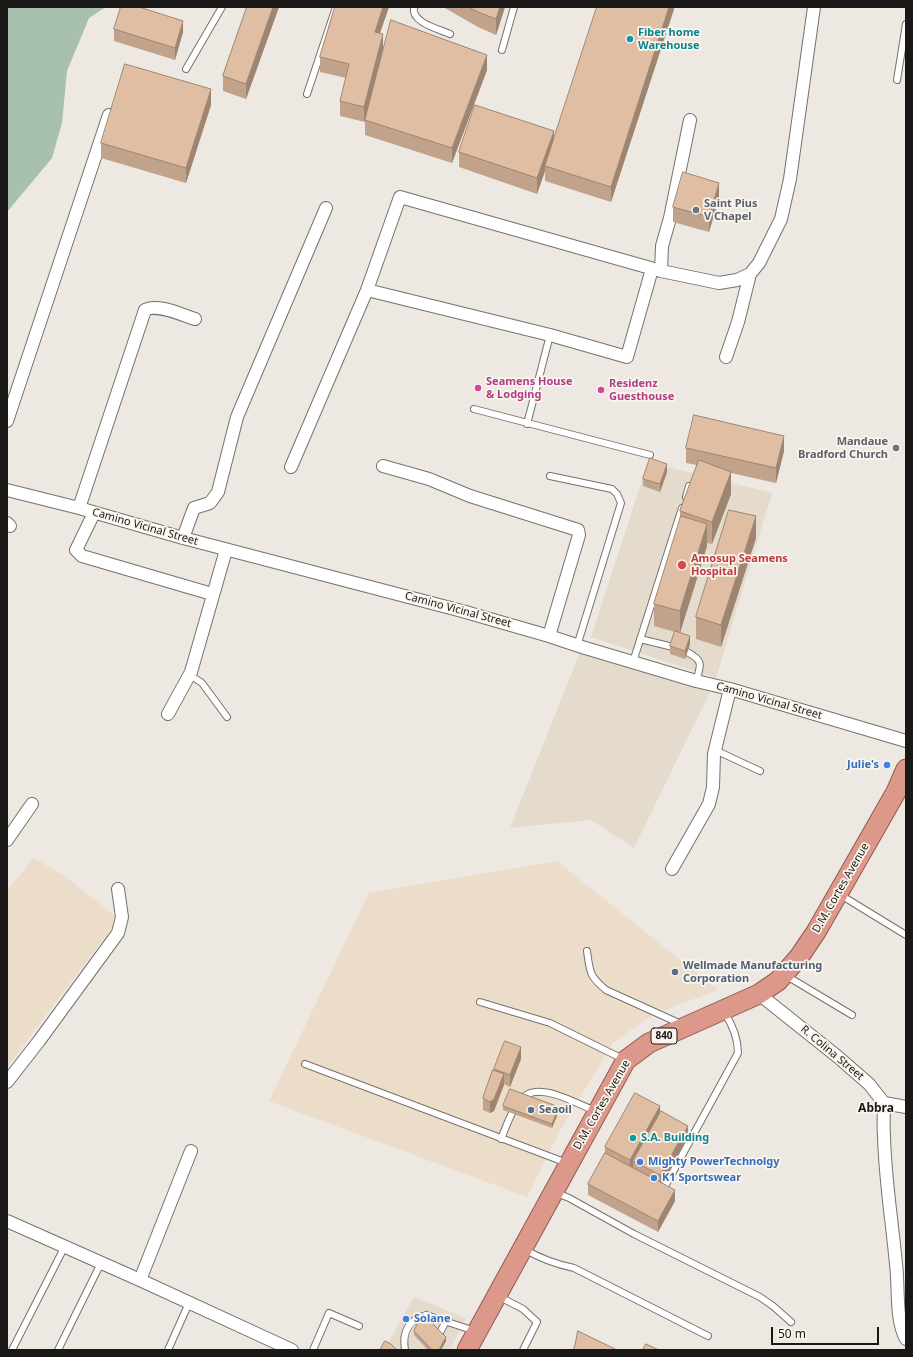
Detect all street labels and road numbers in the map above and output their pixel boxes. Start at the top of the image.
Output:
street label: Camino Vicinal Street [91,506,199,548]
street label: Camino Vicinal Street [403,589,513,631]
street label: Camino Vicinal Street [715,680,823,722]
street label: D.M. Cortes Avenue [810,841,872,935]
street label: R. Colina Street [798,1023,866,1083]
road number: 840 [651,1028,677,1044]
street label: D.M. Cortes Avenue [571,1058,633,1152]

